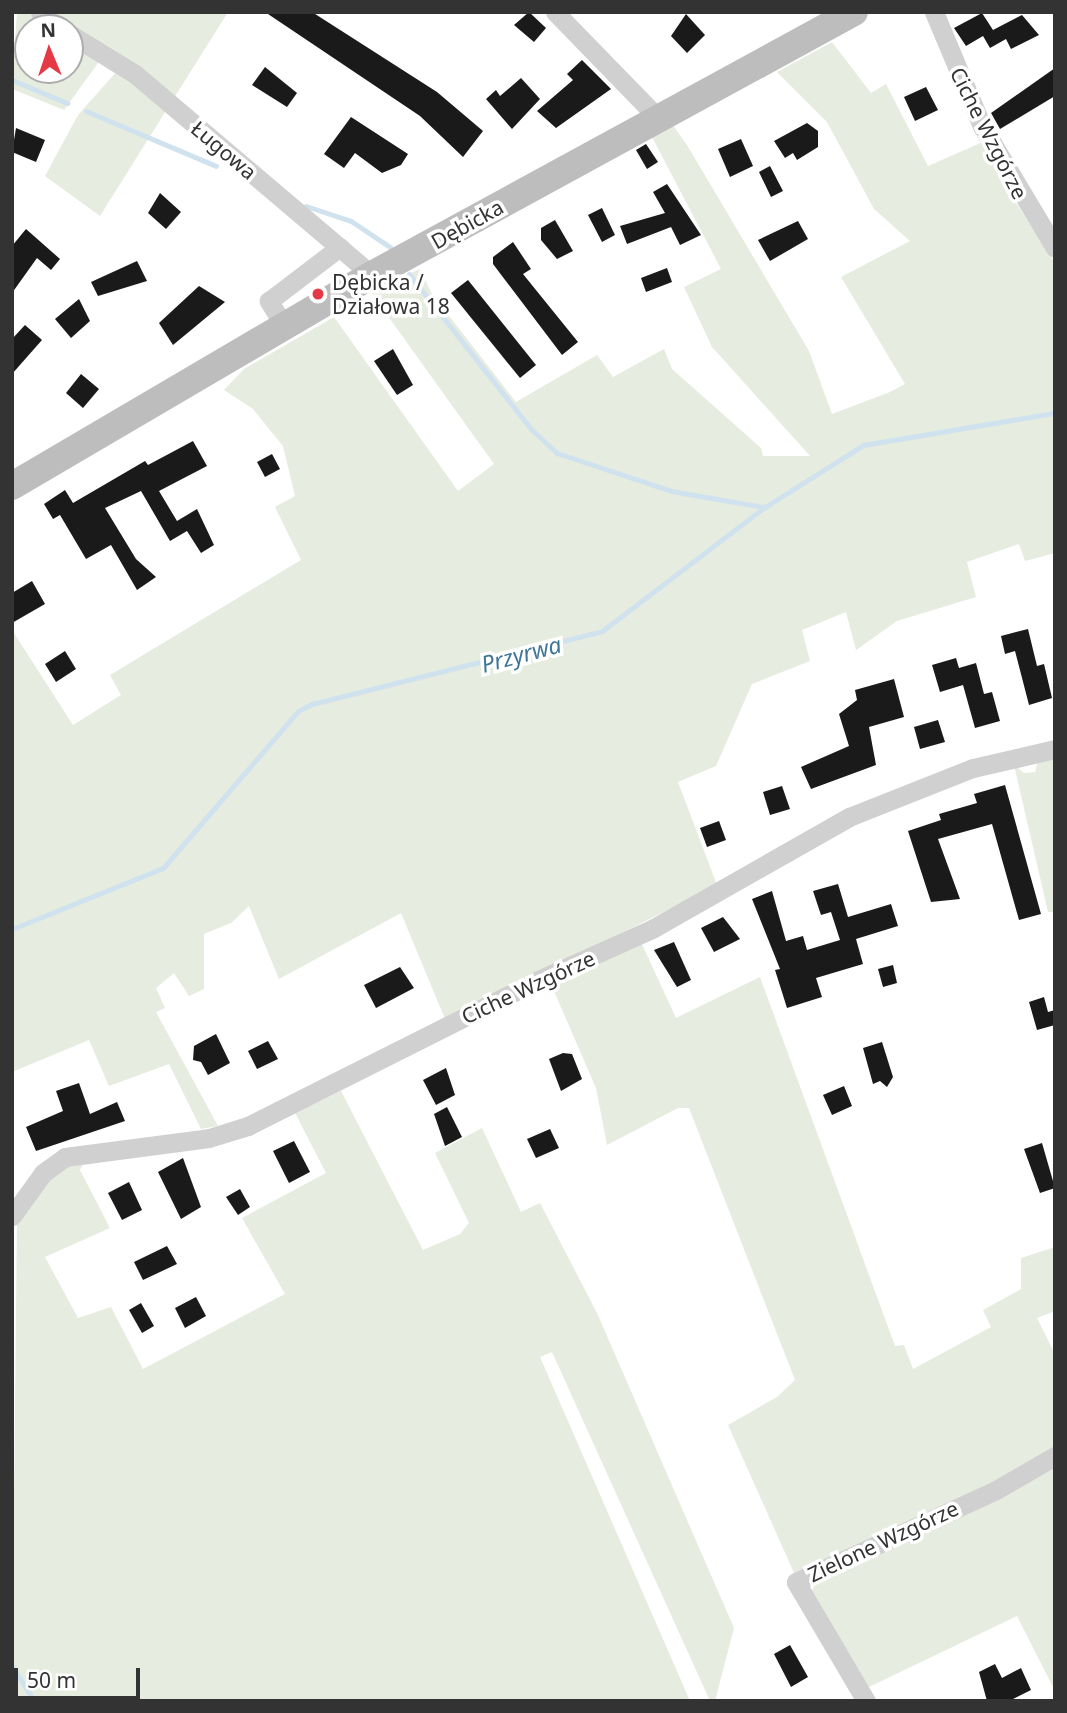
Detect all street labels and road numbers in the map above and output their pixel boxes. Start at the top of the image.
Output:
street label: Ciche Wzgórze [945,63,1033,203]
street label: Ługowa [186,115,262,185]
street label: Dębicka [427,194,507,254]
street label: Ciche Wzgórze [457,945,599,1029]
street label: Zielone Wzgórze [804,1495,962,1587]

